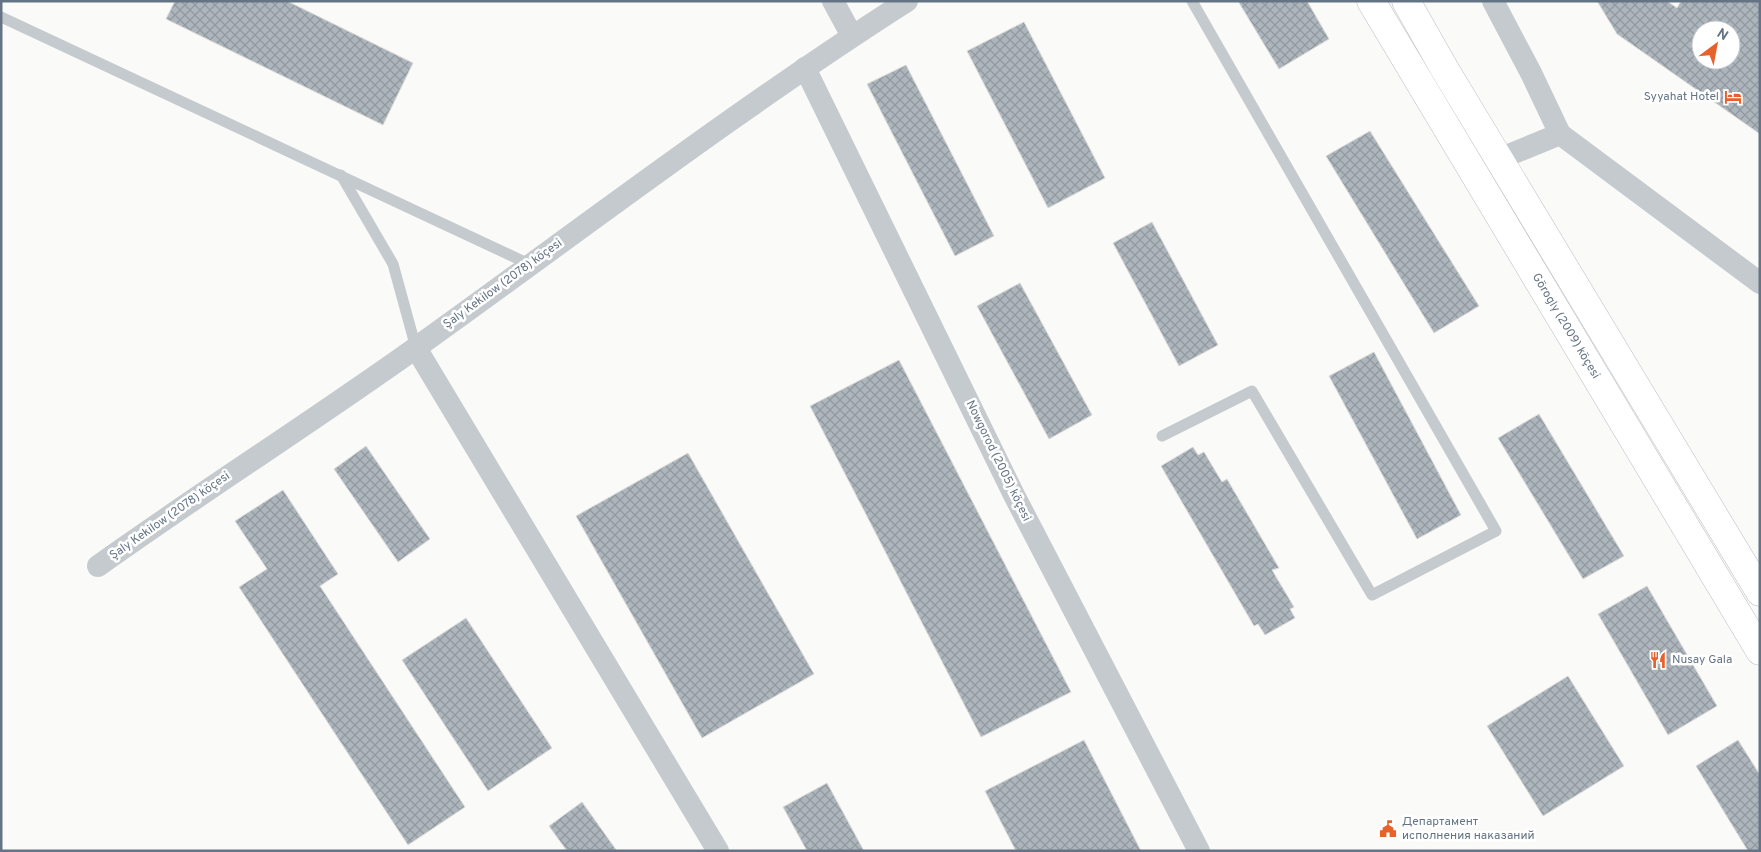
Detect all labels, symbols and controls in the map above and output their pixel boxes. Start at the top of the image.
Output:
north arrow [1691,20,1741,70]
text: N [1713,25,1731,45]
hotel icon: Syyahat Hotel [1723,87,1743,107]
place label: Syyahat Hotel [1644,89,1719,105]
street label: Şaly Kekilow (2078) köçesi [440,235,566,333]
street label: Görogly (2009) köçesi [1528,270,1603,382]
street label: Nowgorod (2005) köçesi [962,398,1034,524]
street label: Şaly Kekilow (2078) köçesi [107,468,233,564]
restaurant icon: Nusay Gala [1648,650,1668,670]
place label: Nusay Gala [1672,652,1732,668]
place label: Департамент исполнения наказаний [1402,814,1535,844]
public building icon: Департамент исполнения наказаний [1378,819,1398,839]

